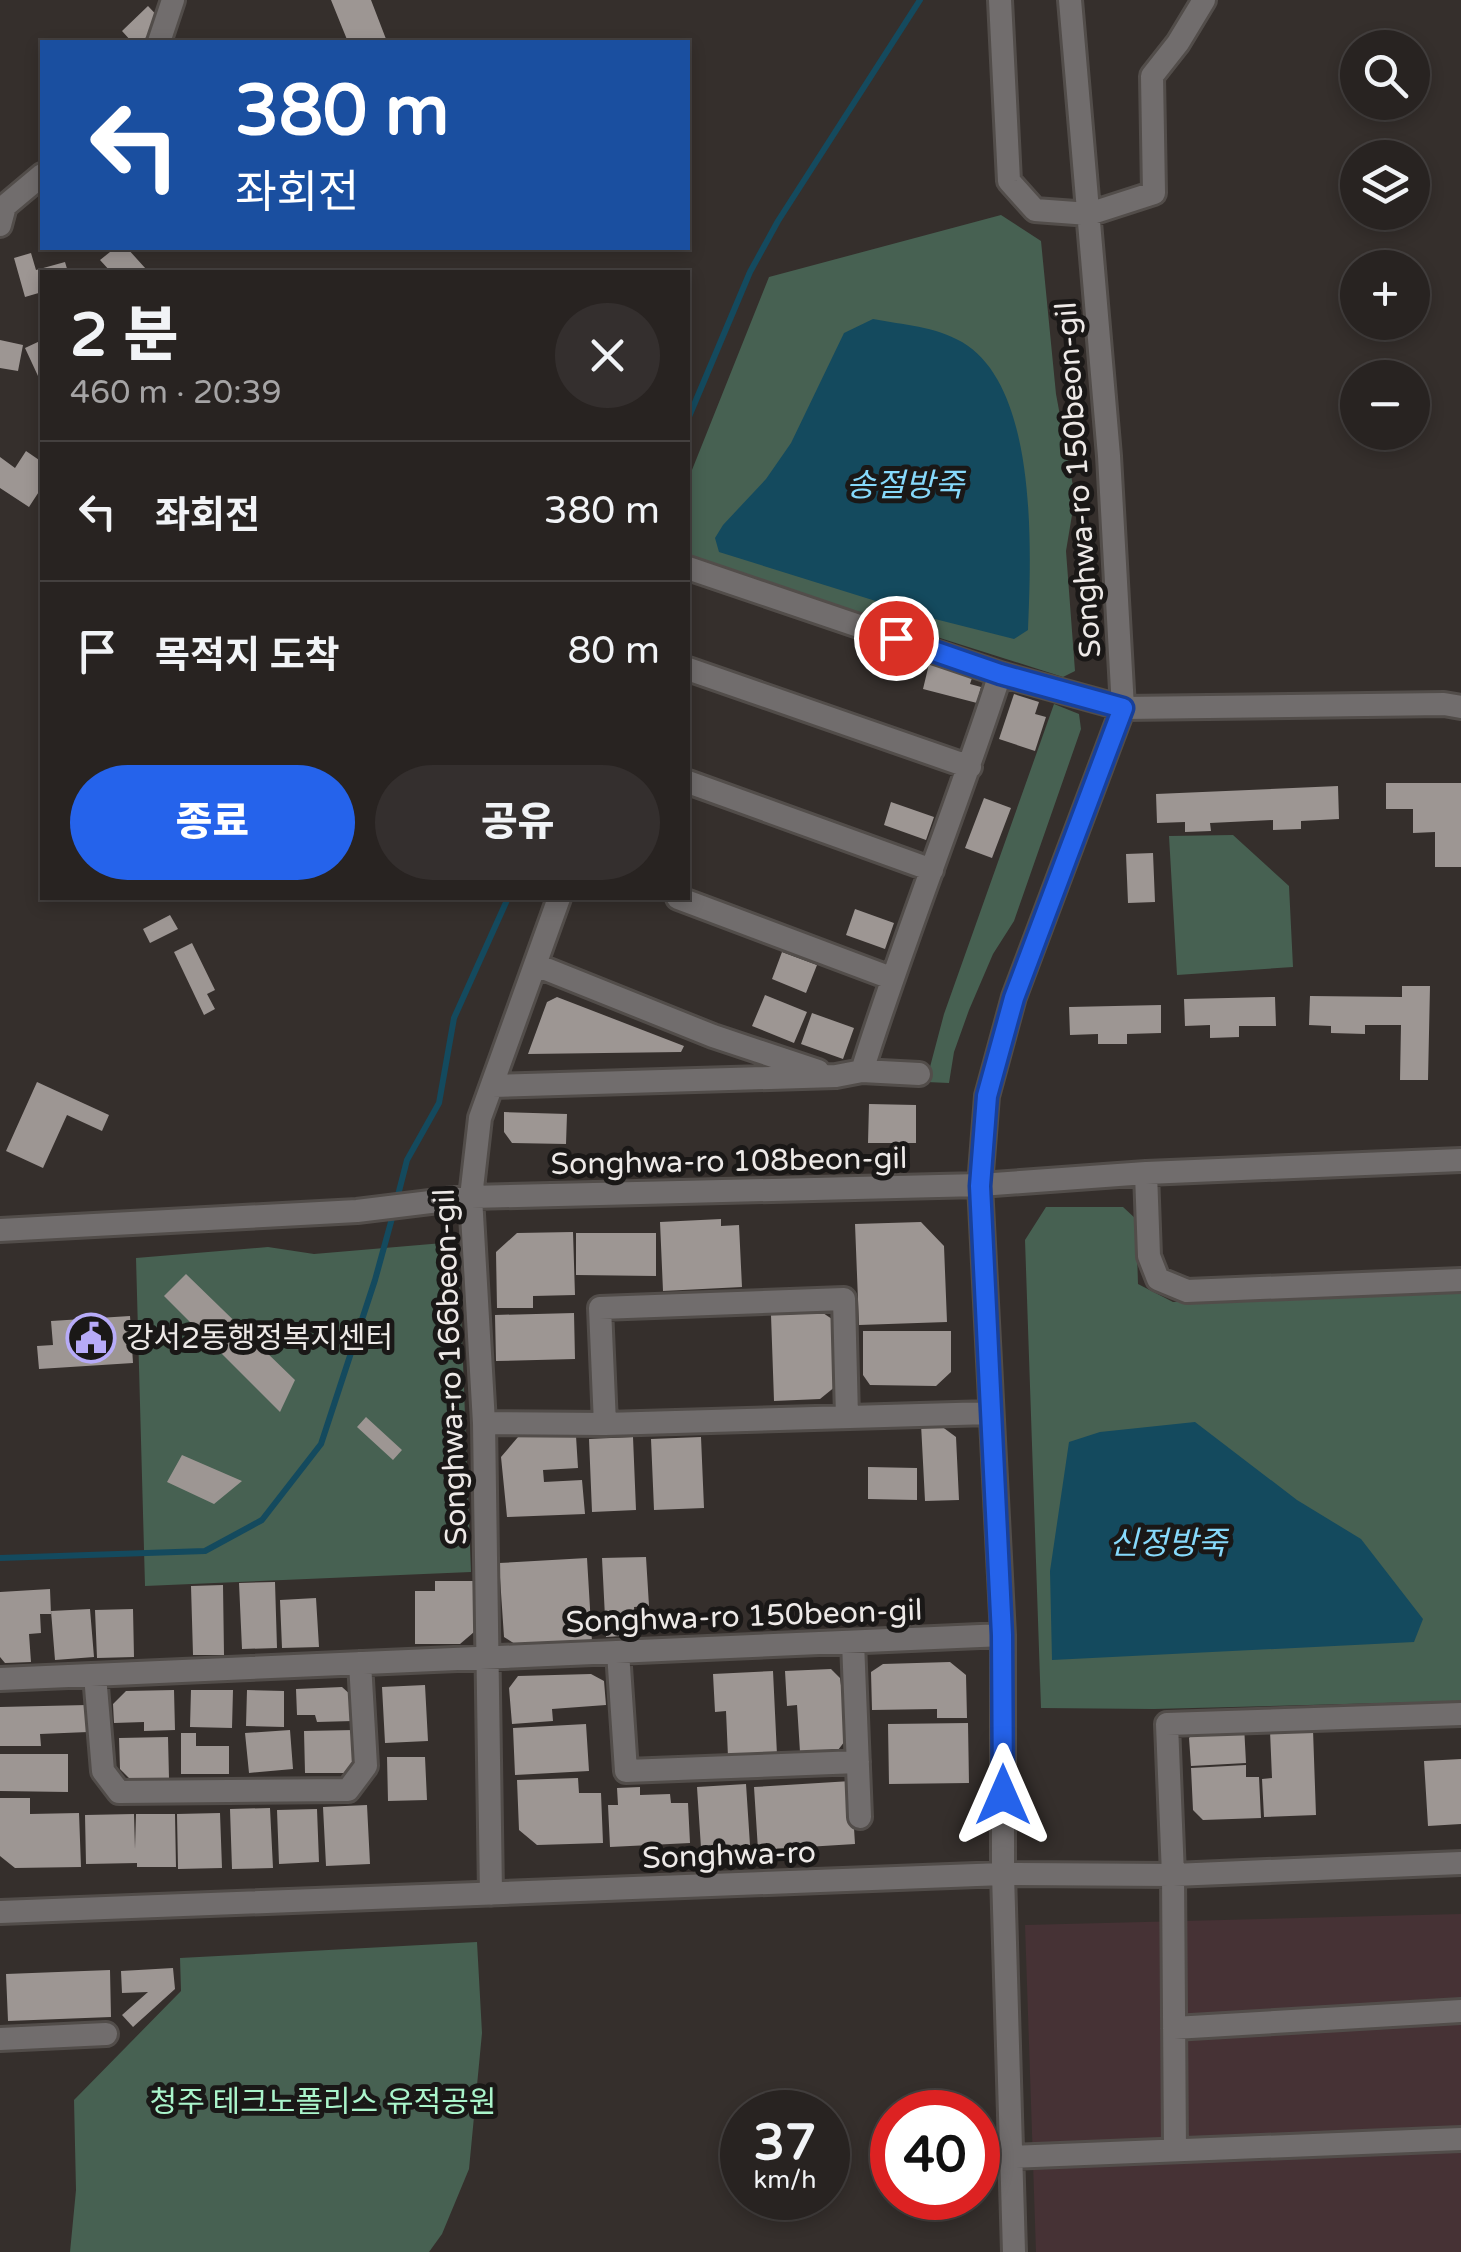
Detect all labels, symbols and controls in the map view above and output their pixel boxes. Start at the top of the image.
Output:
map controls [1340,30,1430,450]
button: search [1340,30,1430,120]
text: 380 m [235,70,449,154]
icon: left [70,80,200,210]
button: layers [1340,140,1430,230]
text: 좌회전 [235,166,359,220]
button: + [1340,250,1430,340]
text: 2 분 [70,300,178,372]
street label: Songhwa-ro 150beon-gil [1048,301,1109,659]
button: close [555,303,660,408]
button: − [1340,360,1430,450]
text: 460 m · 20:39 [70,374,282,412]
water label: 송절방죽 [846,467,966,505]
icon: left [70,484,125,539]
text: 380 m [544,488,660,534]
text: 좌회전 [155,493,260,539]
pin [854,596,939,681]
icon: arrive [869,611,924,666]
icon: arrive [70,624,125,679]
text: 80 m [568,628,660,674]
text: 목적지 도착 [155,633,340,679]
button: 종료 [70,765,355,880]
button: 공유 [375,765,660,880]
street label: Songhwa-ro 108beon-gil [550,1140,908,1183]
street label: Songhwa-ro 166beon-gil [426,1188,475,1546]
public building icon: 강서2동행정복지센터 [65,1312,117,1364]
place label: 강서2동행정복지센터 [126,1320,393,1357]
water label: 신정방죽 [1109,1525,1229,1563]
street label: Songhwa-ro 150beon-gil [565,1592,923,1641]
position arrow [951,1743,1055,1847]
street label: Songhwa-ro [641,1834,817,1877]
park label: 청주 테크노폴리스 유적공원 [150,2084,496,2121]
speed limit sign: 40 [870,2090,1000,2220]
text: 37 [754,2113,816,2173]
text: km/h [754,2165,816,2195]

